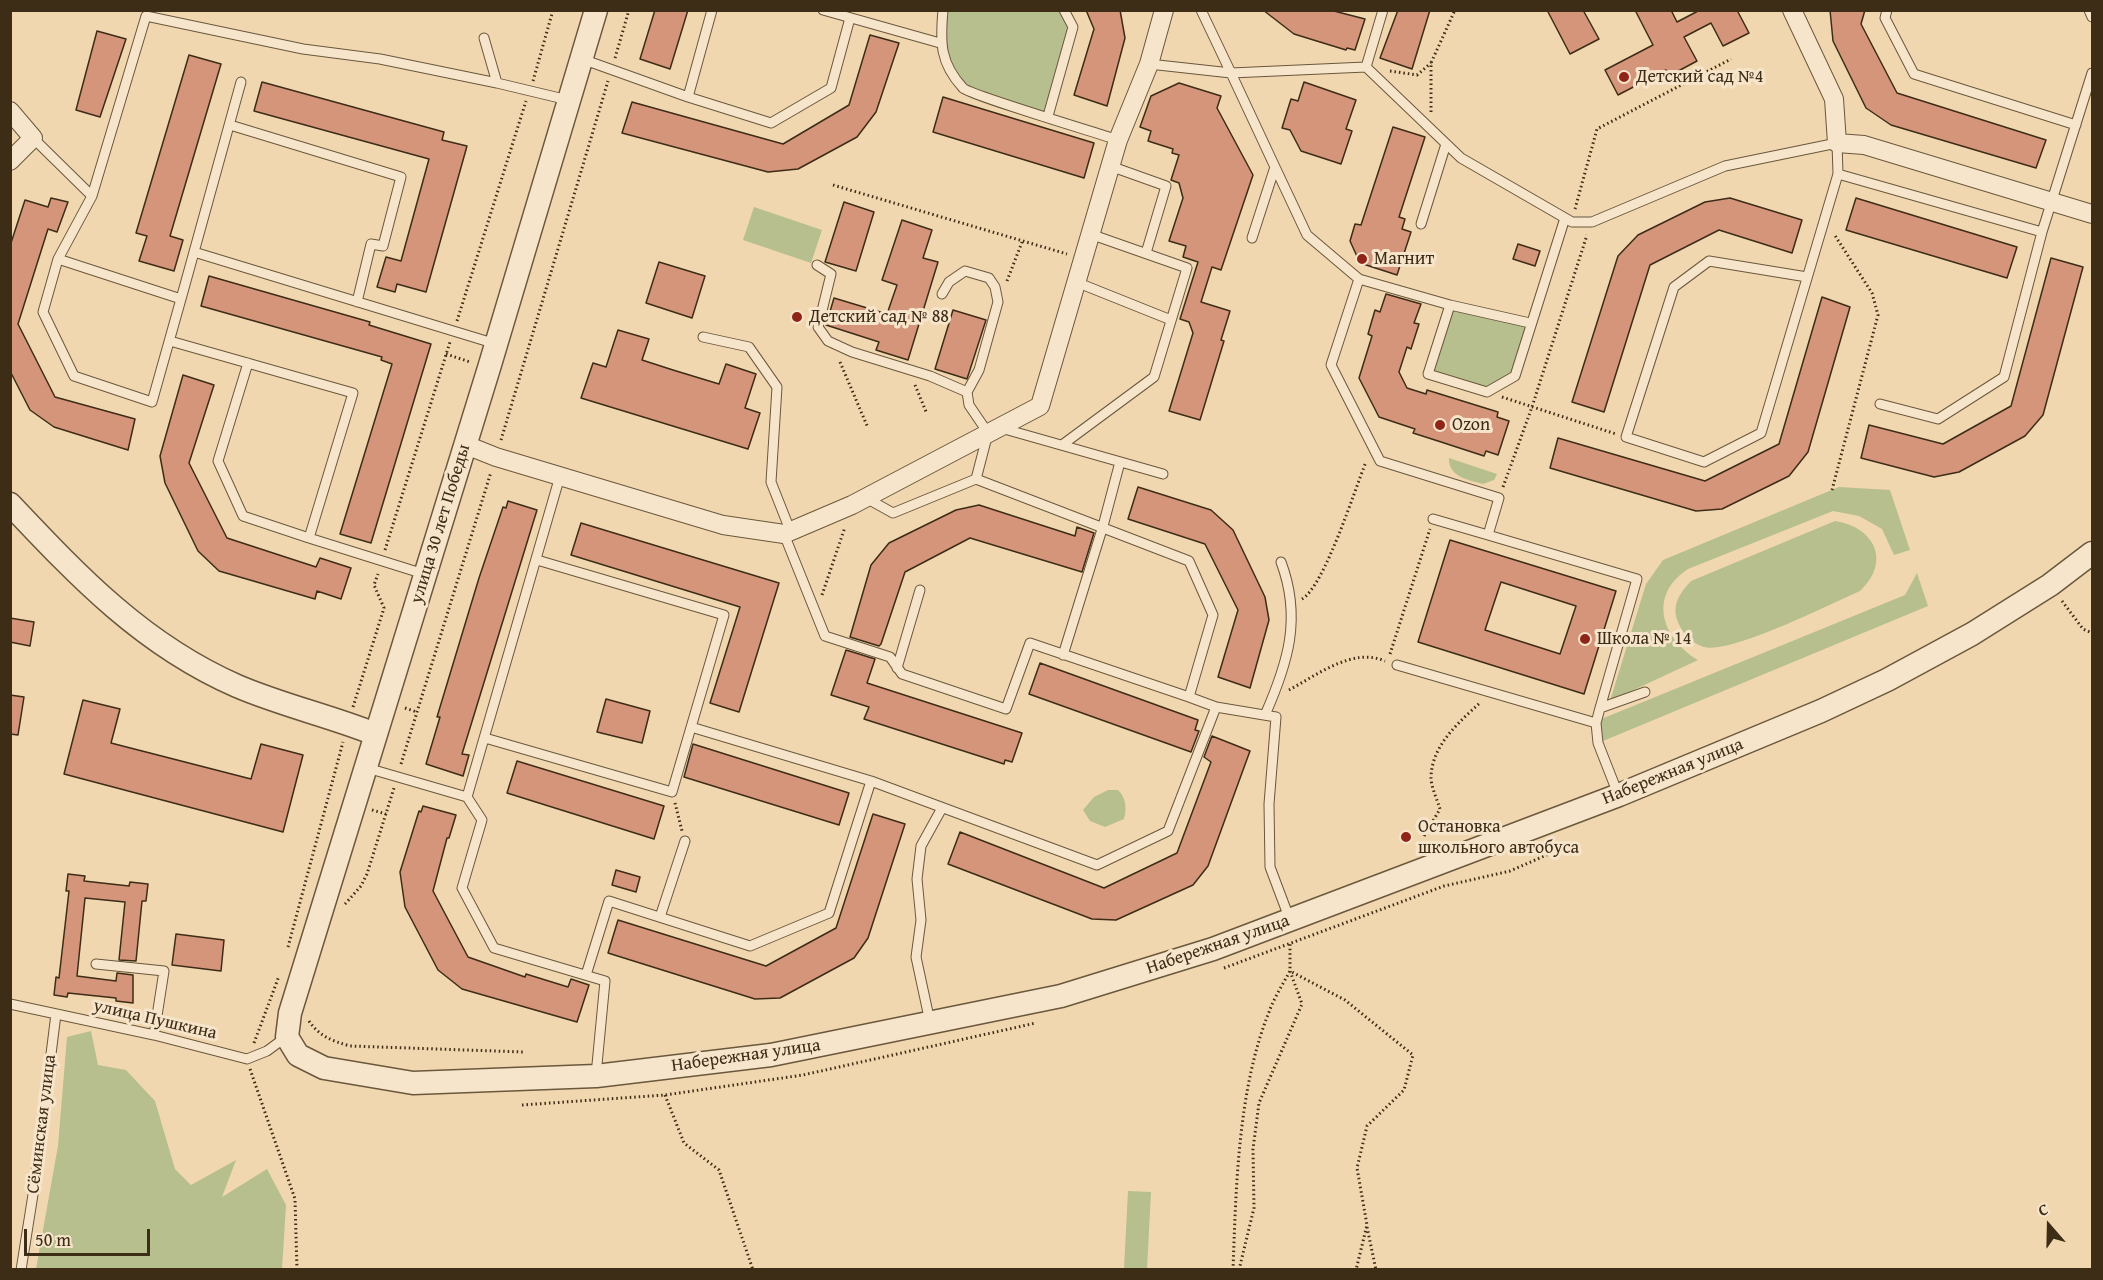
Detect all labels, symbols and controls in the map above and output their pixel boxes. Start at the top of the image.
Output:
place label: Детский сад №4 [1636,66,1763,88]
marker: Детский сад №4 [1617,70,1631,84]
place label: Магнит [1374,248,1434,270]
marker: Магнит [1355,252,1369,266]
place label: Детский сад № 88 [809,306,949,328]
marker: Детский сад № 88 [790,310,804,324]
place label: Ozon [1452,414,1490,436]
marker: Ozon [1433,418,1447,432]
street label: улица 30 лет Победы [406,442,476,606]
place label: Школа № 14 [1597,628,1691,650]
marker: Школа № 14 [1578,632,1592,646]
street label: Набережная улица [1599,734,1747,810]
place label: Остановка школьного автобуса [1418,816,1579,858]
marker: Остановка школьного автобуса [1399,830,1413,844]
street label: Набережная улица [1143,910,1293,980]
street label: улица Пушкина [91,995,219,1045]
street label: Набережная улица [670,1035,822,1077]
street label: Сёминская улица [23,1053,61,1195]
north arrow [2019,1196,2079,1256]
text: С [2034,1196,2051,1222]
scale bar [27,1217,153,1255]
text: 50 m [35,1226,71,1253]

